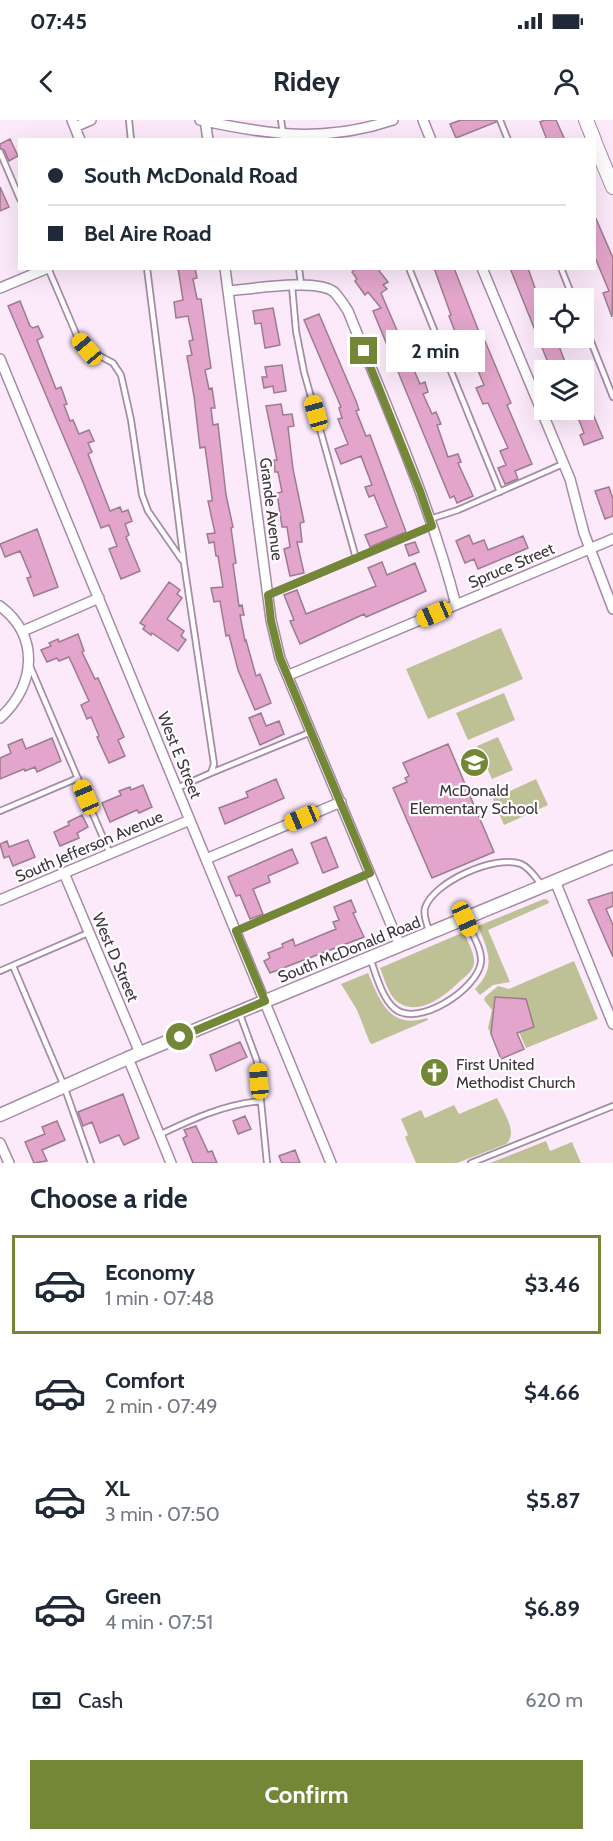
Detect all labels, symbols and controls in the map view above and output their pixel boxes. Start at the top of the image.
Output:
text: 07:45 [30,8,87,35]
icon: back [30,65,63,98]
text: Ridey [273,65,340,98]
icon: person [550,65,583,98]
text: South McDonald Road [84,162,298,189]
text: Bel Aire Road [84,220,212,247]
map controls [534,288,594,420]
button: locate [534,288,594,348]
car [69,329,105,369]
callout: 2 min [385,330,484,372]
route end [350,337,377,364]
text: 2 min [411,339,460,363]
button: layers [534,360,594,420]
car [302,393,330,433]
street label: Grande Avenue [256,456,287,562]
street label: Spruce Street [465,539,558,592]
car [414,598,454,630]
street label: West E Street [154,709,206,802]
school or university icon: McDonald Elementary School [458,746,490,778]
car [71,777,101,817]
place label: McDonald Elementary School [410,781,538,818]
car [282,803,322,833]
street label: South Jefferson Avenue [12,807,166,886]
car [449,899,481,939]
street label: West D Street [88,910,143,1005]
street label: South McDonald Road [275,912,423,987]
route start [166,1023,193,1050]
place label: First United Methodist Church [456,1055,575,1092]
church icon: First United Methodist Church [419,1057,451,1089]
car [248,1062,270,1100]
text: Choose a ride [30,1182,188,1215]
icon: car [33,1258,87,1312]
text: Economy [105,1259,195,1286]
text: $3.46 [524,1271,580,1298]
text: 1 min · 07:48 [105,1286,214,1310]
icon: car [33,1366,87,1420]
text: Comfort [105,1367,184,1394]
text: $4.66 [524,1379,580,1406]
text: 2 min · 07:49 [105,1394,218,1418]
icon: car [33,1474,87,1528]
text: XL [105,1475,130,1502]
text: $5.87 [526,1487,580,1514]
text: 3 min · 07:50 [105,1502,220,1526]
icon: car [33,1582,87,1636]
text: Green [105,1583,161,1610]
text: $6.89 [524,1595,580,1622]
text: 4 min · 07:51 [105,1610,213,1634]
icon: cash [30,1684,63,1717]
text: Cash [78,1687,123,1714]
text: 620 m [525,1688,583,1712]
button: Confirm [30,1760,583,1829]

